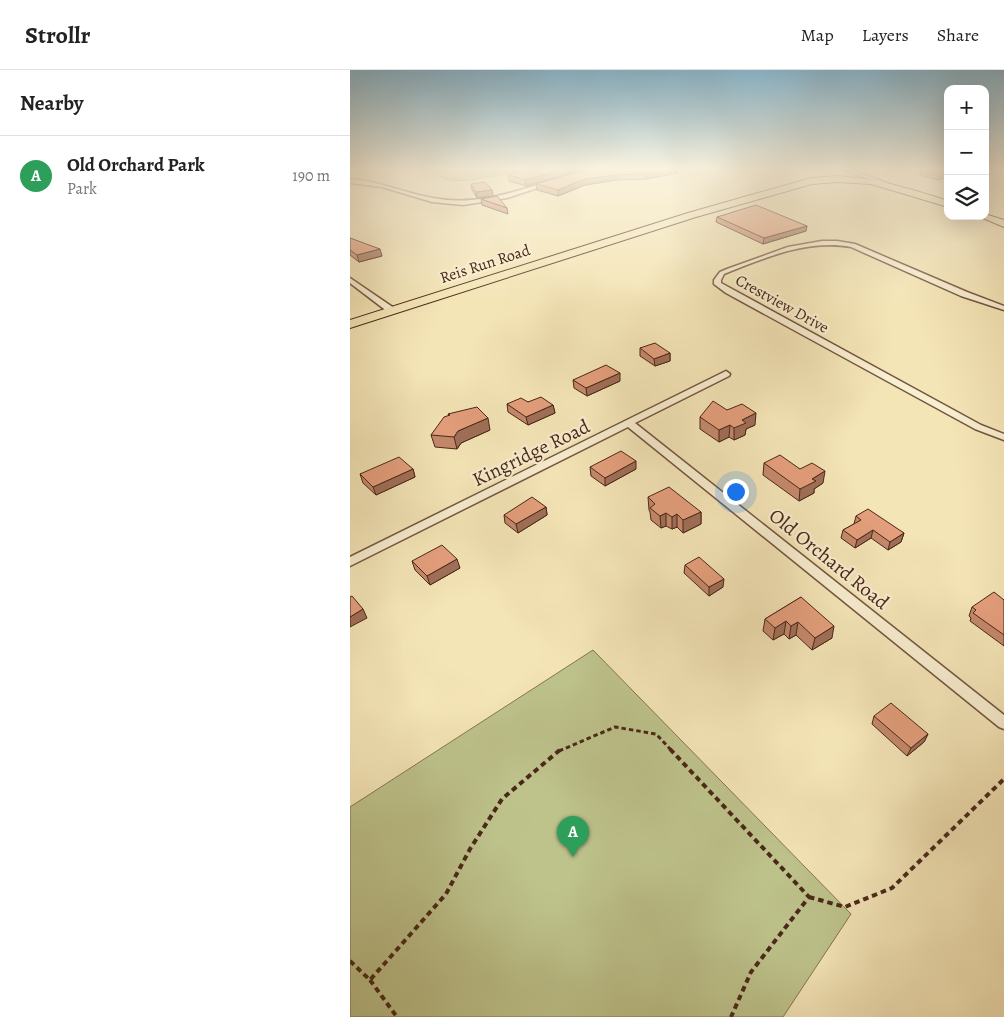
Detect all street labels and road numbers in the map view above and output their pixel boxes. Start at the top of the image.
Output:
street label: Reis Run Road [437,239,533,289]
street label: Crestview Drive [731,269,833,339]
street label: Kingridge Road [468,413,595,493]
street label: Old Orchard Road [763,502,895,616]

